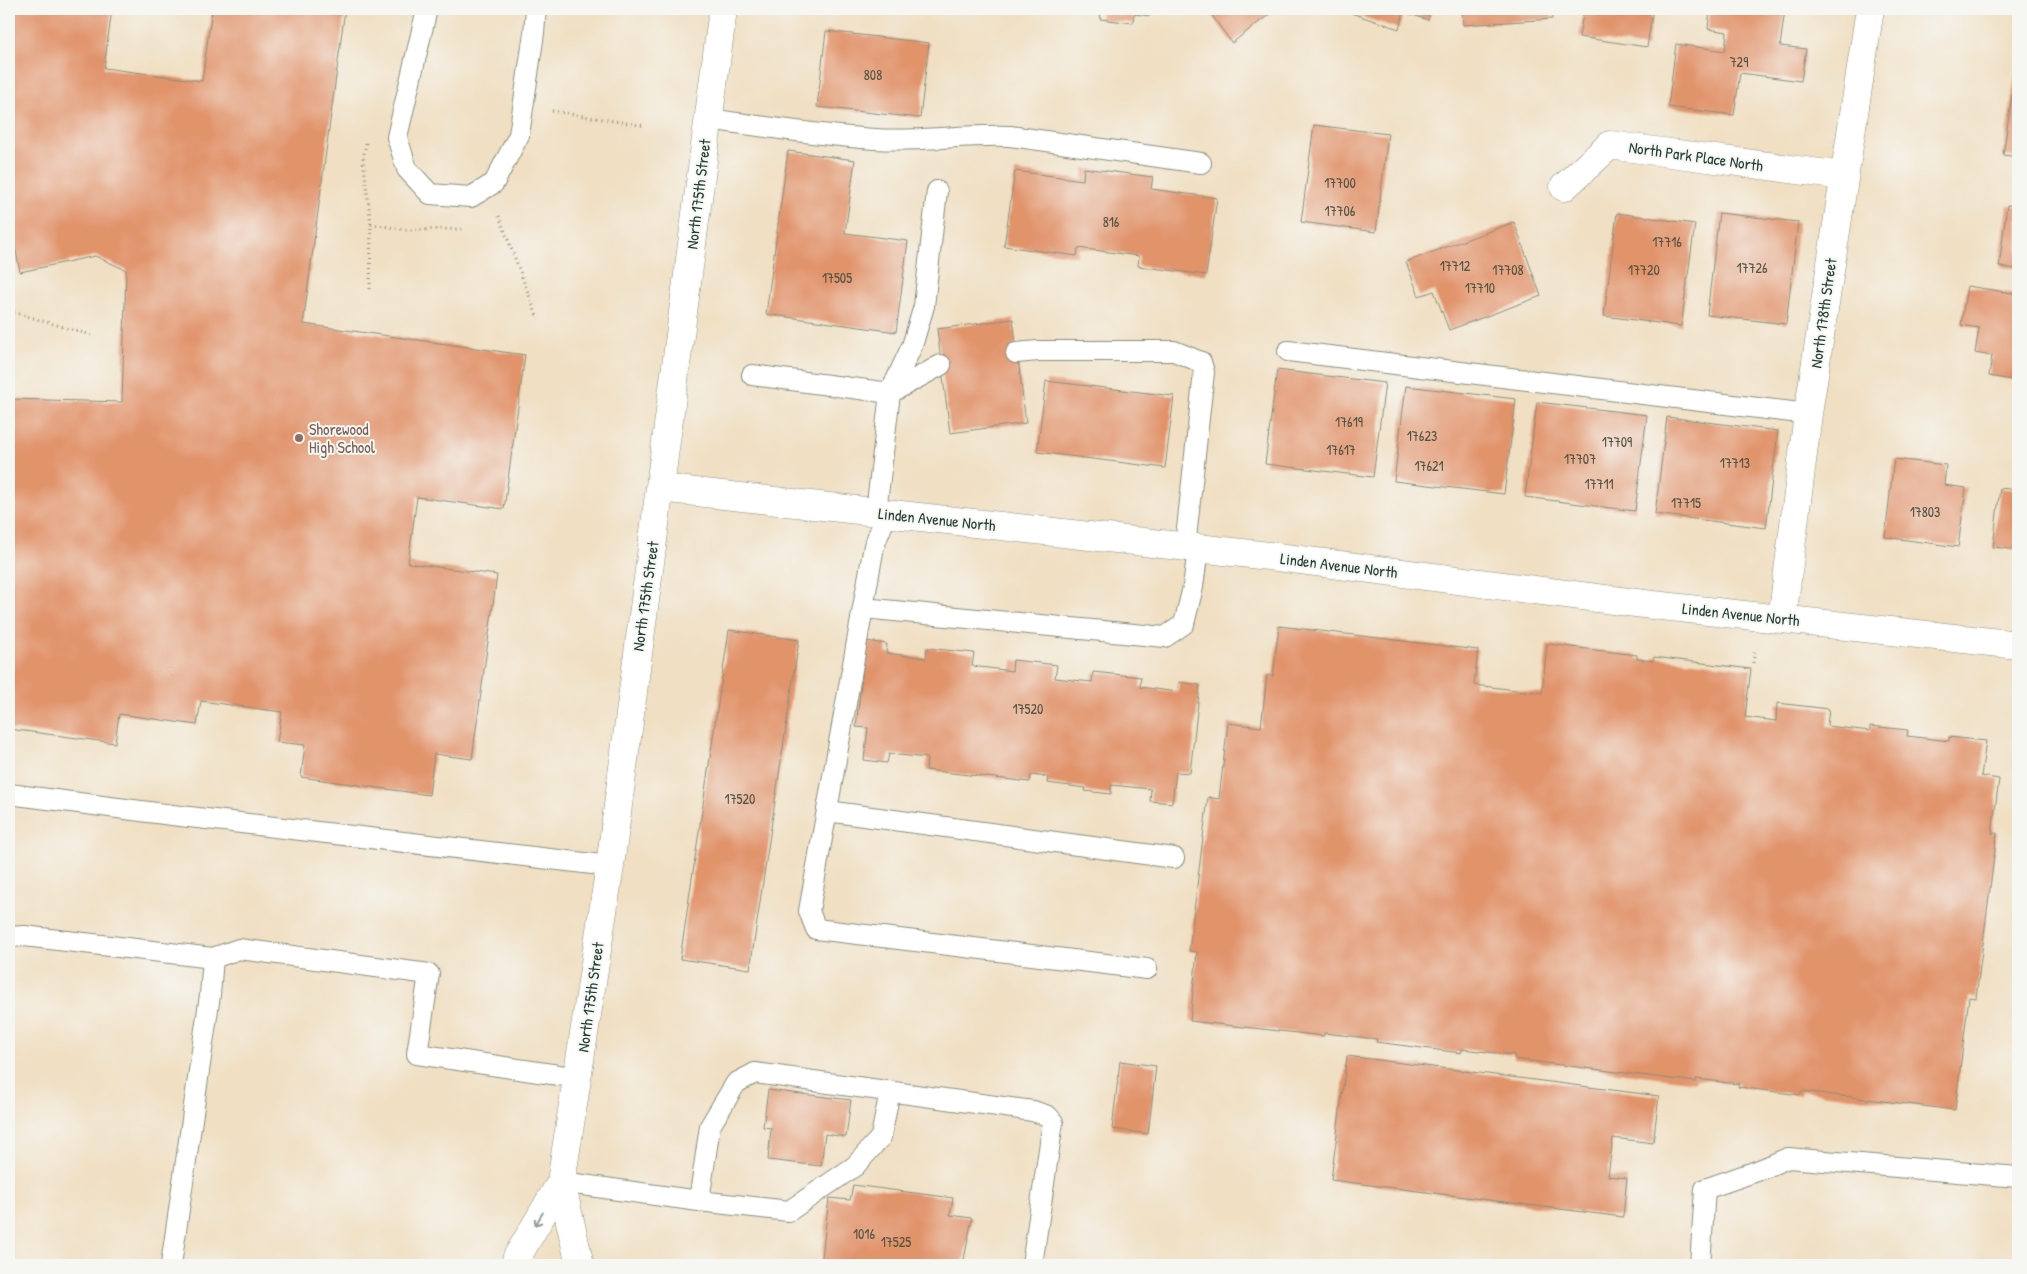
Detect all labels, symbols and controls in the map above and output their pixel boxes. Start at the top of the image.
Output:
house number: 729 [1730,52,1748,71]
house number: 808 [864,65,882,84]
street label: North Park Place North [1627,136,1765,176]
street label: North 175th Street [680,137,716,250]
house number: 17700 [1324,173,1356,192]
house number: 17706 [1325,201,1356,220]
house number: 816 [1103,212,1120,231]
house number: 17716 [1652,232,1682,251]
house number: 17712 [1440,256,1471,275]
street label: North 178th Street [1804,256,1842,369]
house number: 17726 [1736,258,1768,277]
house number: 17708 [1492,260,1524,279]
house number: 17720 [1628,260,1660,279]
house number: 17505 [822,268,852,287]
house number: 17710 [1465,278,1495,297]
house number: 17619 [1335,412,1363,431]
place label: Shorewood High School [309,418,376,458]
house number: 17623 [1407,426,1437,445]
marker: Shorewood High School [293,432,305,444]
house number: 17709 [1602,432,1632,451]
house number: 17617 [1326,440,1356,459]
house number: 17707 [1564,449,1596,468]
house number: 17713 [1720,453,1750,472]
house number: 17621 [1414,456,1444,475]
house number: 17711 [1584,474,1614,493]
house number: 17715 [1671,493,1701,512]
street label: Linden Avenue North [877,502,997,536]
house number: 17803 [1910,502,1940,521]
street label: North 175th Street [626,539,664,652]
street label: Linden Avenue North [1279,547,1399,583]
street label: Linden Avenue North [1681,597,1801,631]
house number: 17520 [1013,699,1043,718]
house number: 17520 [725,789,755,808]
street label: North 175th Street [571,940,609,1053]
one-way arrow [534,1212,544,1227]
house number: 1016 [853,1224,875,1243]
house number: 17525 [881,1232,911,1251]

